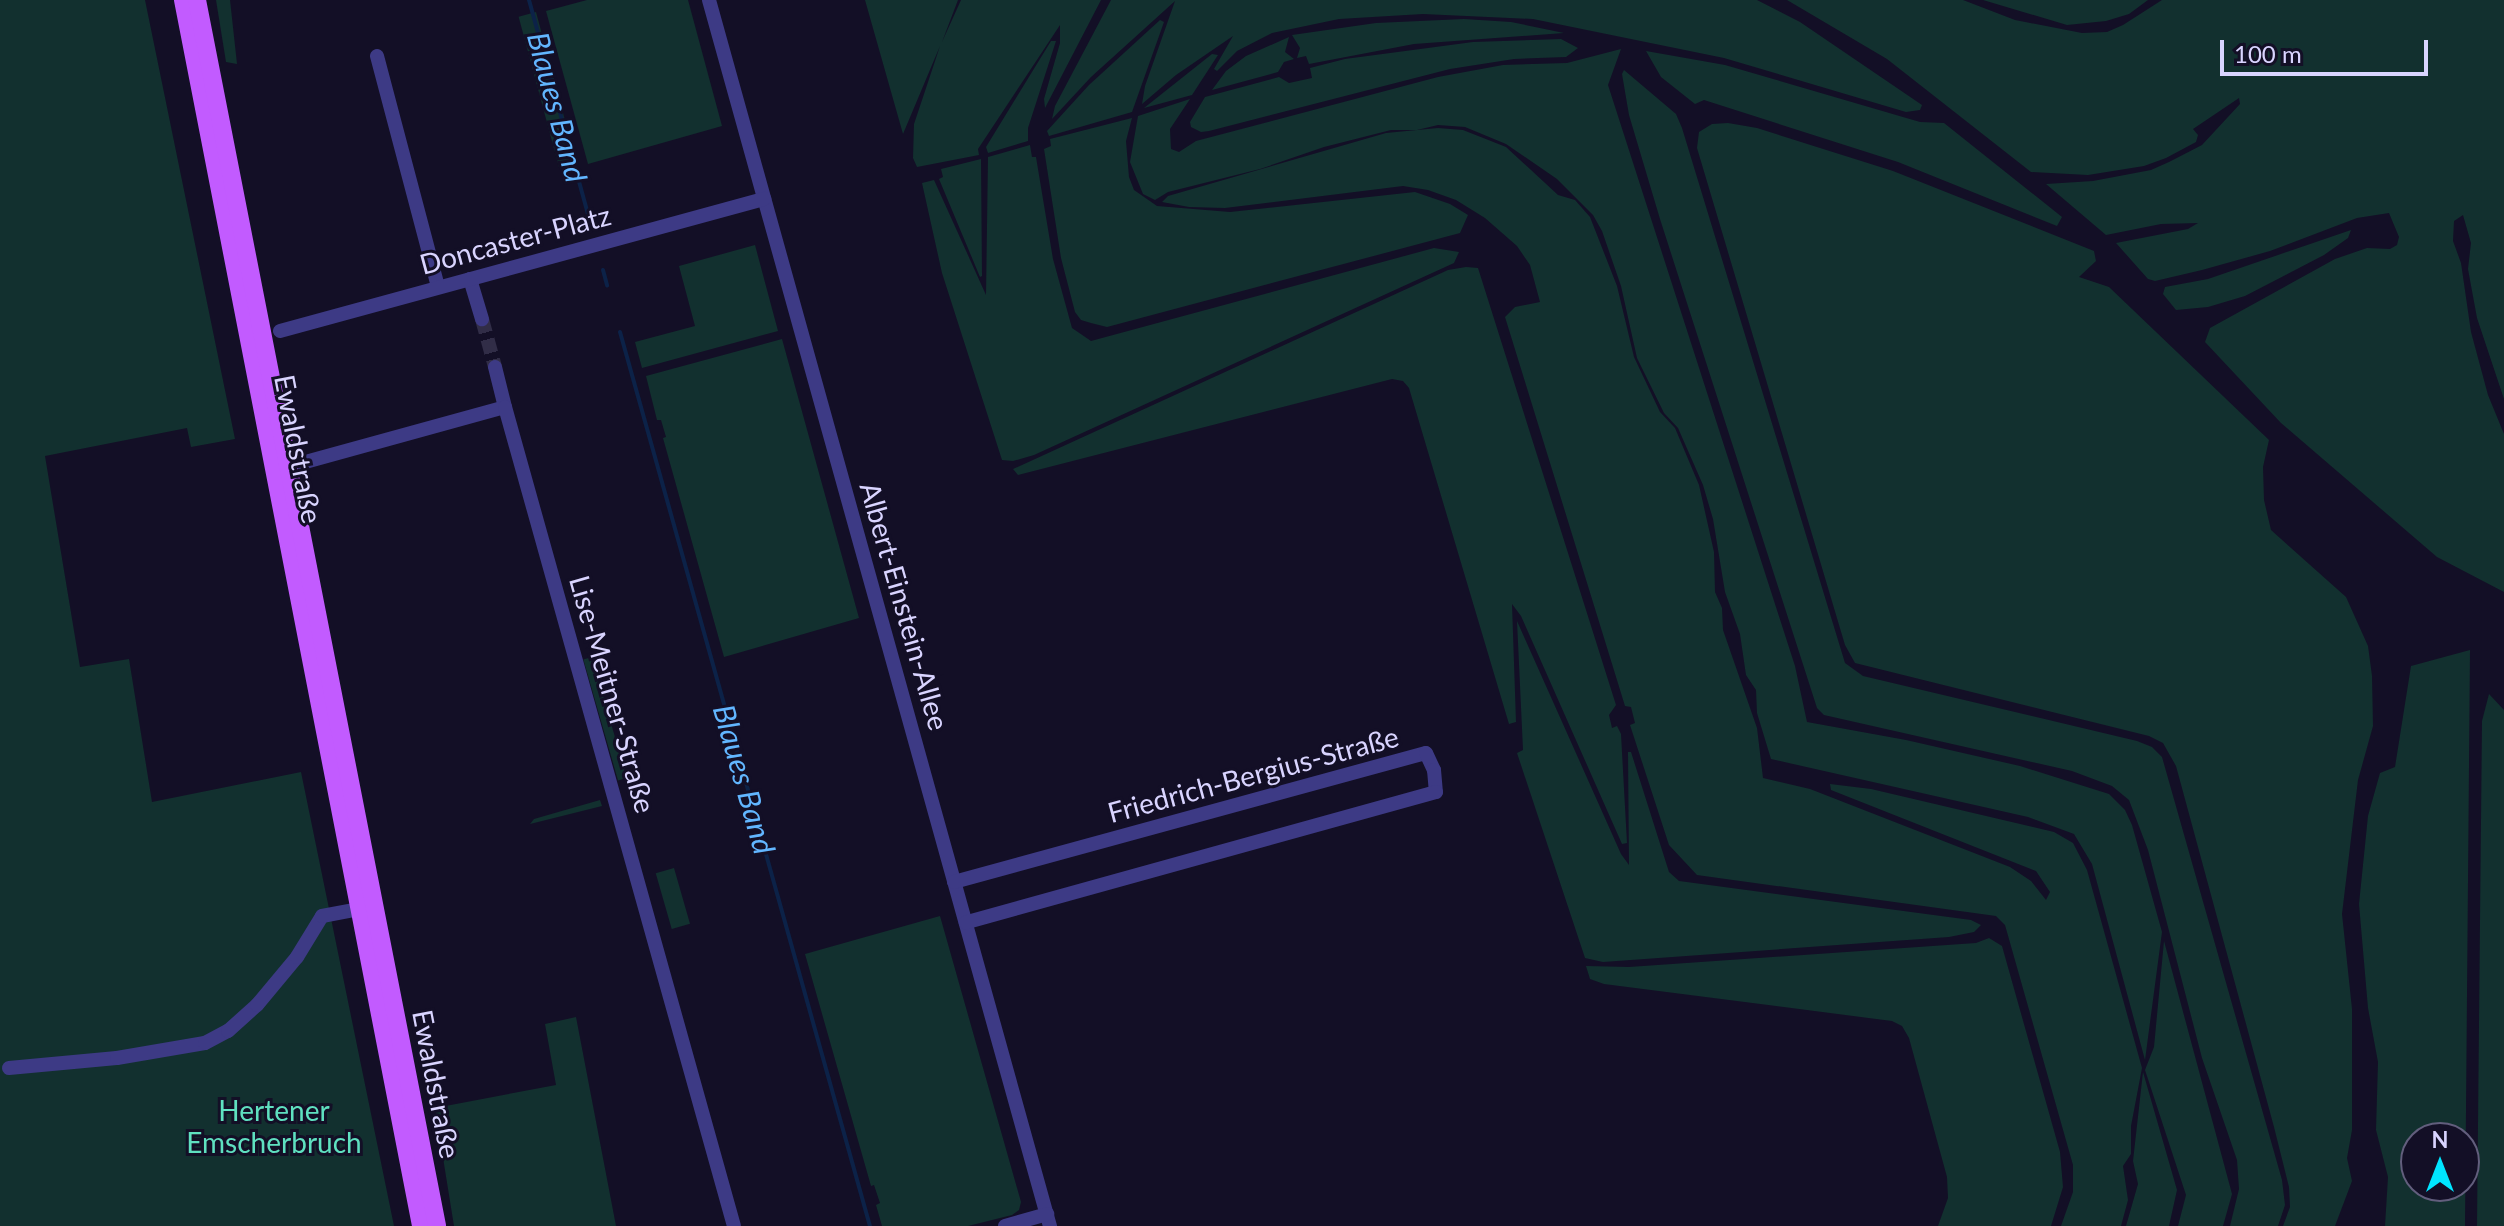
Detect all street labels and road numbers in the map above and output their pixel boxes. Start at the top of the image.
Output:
street label: Doncaster-Platz [416,197,614,281]
street label: Ewaldstraße [268,372,330,526]
street label: Albert-Einstein-Allee [854,478,956,734]
street label: Lise-Meitner-Straße [563,571,663,817]
street label: Friedrich-Bergius-Straße [1104,719,1402,829]
street label: Ewaldstraße [406,1007,468,1161]

